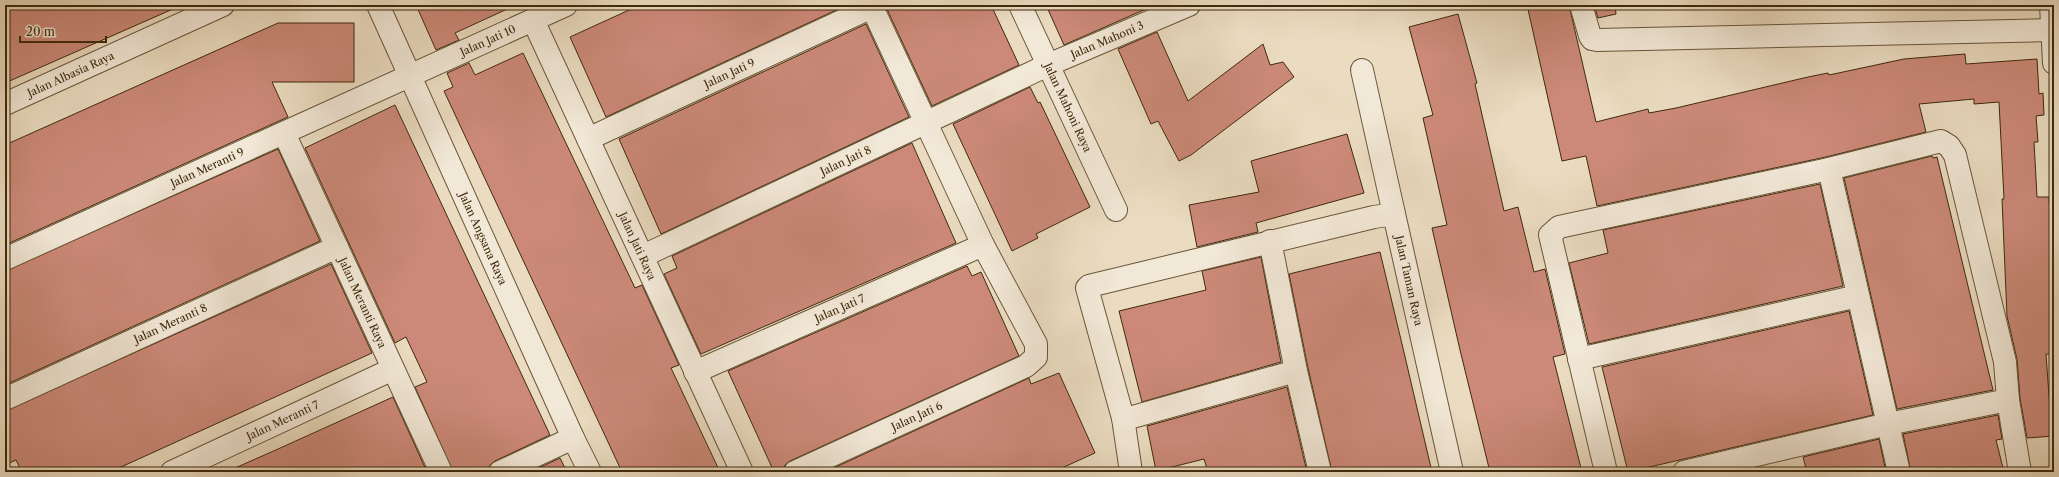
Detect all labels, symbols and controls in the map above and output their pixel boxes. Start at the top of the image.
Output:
scale bar [20,18,106,44]
street label: Jalan Mahoni 3 [1067,18,1146,62]
street label: Jalan Jati 10 [456,22,518,60]
text: 20 m [26,24,55,39]
street label: Jalan Albasia Raya [23,48,116,101]
street label: Jalan Jati 9 [700,55,757,92]
street label: Jalan Mahoni Raya [1040,58,1095,155]
street label: Jalan Jati 8 [816,142,873,179]
street label: Jalan Meranti 9 [166,145,246,191]
street label: Jalan Angsana Raya [455,188,510,287]
street label: Jalan Jati Raya [615,208,659,282]
street label: Jalan Taman Raya [1392,232,1426,327]
street label: Jalan Meranti Raya [335,253,390,350]
street label: Jalan Jati 7 [810,291,867,326]
street label: Jalan Meranti 8 [130,300,210,347]
street label: Jalan Meranti 7 [242,397,322,444]
street label: Jalan Jati 6 [887,398,945,435]

